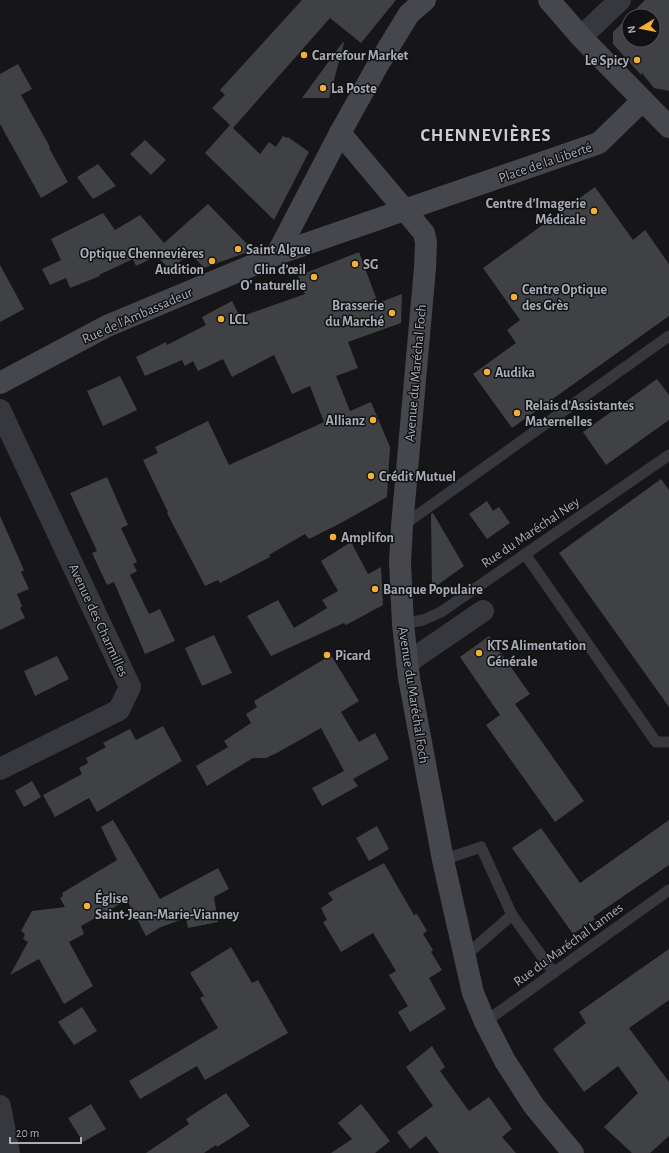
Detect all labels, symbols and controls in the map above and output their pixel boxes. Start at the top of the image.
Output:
north arrow [621,8,661,48]
text: N [626,25,638,34]
place label: Carrefour Market [312,49,409,63]
marker: Carrefour Market [299,50,309,60]
place label: Le Spicy [585,54,630,68]
marker: Le Spicy [632,55,642,65]
place label: La Poste [331,82,377,96]
marker: La Poste [318,83,328,93]
district label: CHENNEVIÈRES [421,124,551,145]
street label: Place de la Liberté [497,140,594,185]
place label: Centre d’Imagerie Médicale [486,197,586,227]
marker: Centre d’Imagerie Médicale [589,206,599,216]
place label: Saint Algue [246,243,311,257]
marker: Saint Algue [233,244,243,254]
place label: Optique Chennevières Audition [80,247,204,277]
marker: Optique Chennevières Audition [207,256,217,266]
place label: SG [363,258,378,272]
marker: SG [350,259,360,269]
place label: Clin d’œil O' naturelle [241,263,306,293]
marker: Clin d’œil O' naturelle [309,272,319,282]
place label: Centre Optique des Grès [522,283,608,313]
street label: Rue de l'Ambassadeur [80,285,195,347]
marker: Centre Optique des Grès [509,292,519,302]
place label: Brasserie du Marché [325,299,384,329]
street label: Avenue du Maréchal Foch [403,304,429,442]
marker: Brasserie du Marché [387,308,397,318]
place label: LCL [229,313,249,327]
marker: LCL [216,314,226,324]
place label: Audika [495,366,535,380]
marker: Audika [482,367,492,377]
place label: Relais d’Assistantes Maternelles [525,399,634,429]
marker: Relais d’Assistantes Maternelles [512,408,522,418]
place label: Allianz [325,414,365,428]
marker: Allianz [368,415,378,425]
place label: Crédit Mutuel [379,470,456,484]
marker: Crédit Mutuel [366,471,376,481]
street label: Rue du Maréchal Ney [479,495,582,571]
place label: Amplifon [341,531,394,545]
marker: Amplifon [328,532,338,542]
street label: Avenue des Charmilles [66,562,130,679]
place label: Banque Populaire [383,583,483,597]
marker: Banque Populaire [370,584,380,594]
street label: Avenue du Maréchal Foch [395,626,431,764]
place label: KTS Alimentation Générale [487,639,586,669]
marker: KTS Alimentation Générale [474,648,484,658]
place label: Picard [335,649,371,663]
marker: Picard [322,650,332,660]
place label: Église Saint-Jean-Marie-Vianney [95,889,240,922]
marker: Église Saint-Jean-Marie-Vianney [82,901,92,911]
street label: Rue du Maréchal Lannes [511,901,626,989]
scale bar [10,1119,81,1145]
text: 20 m [16,1127,39,1139]

